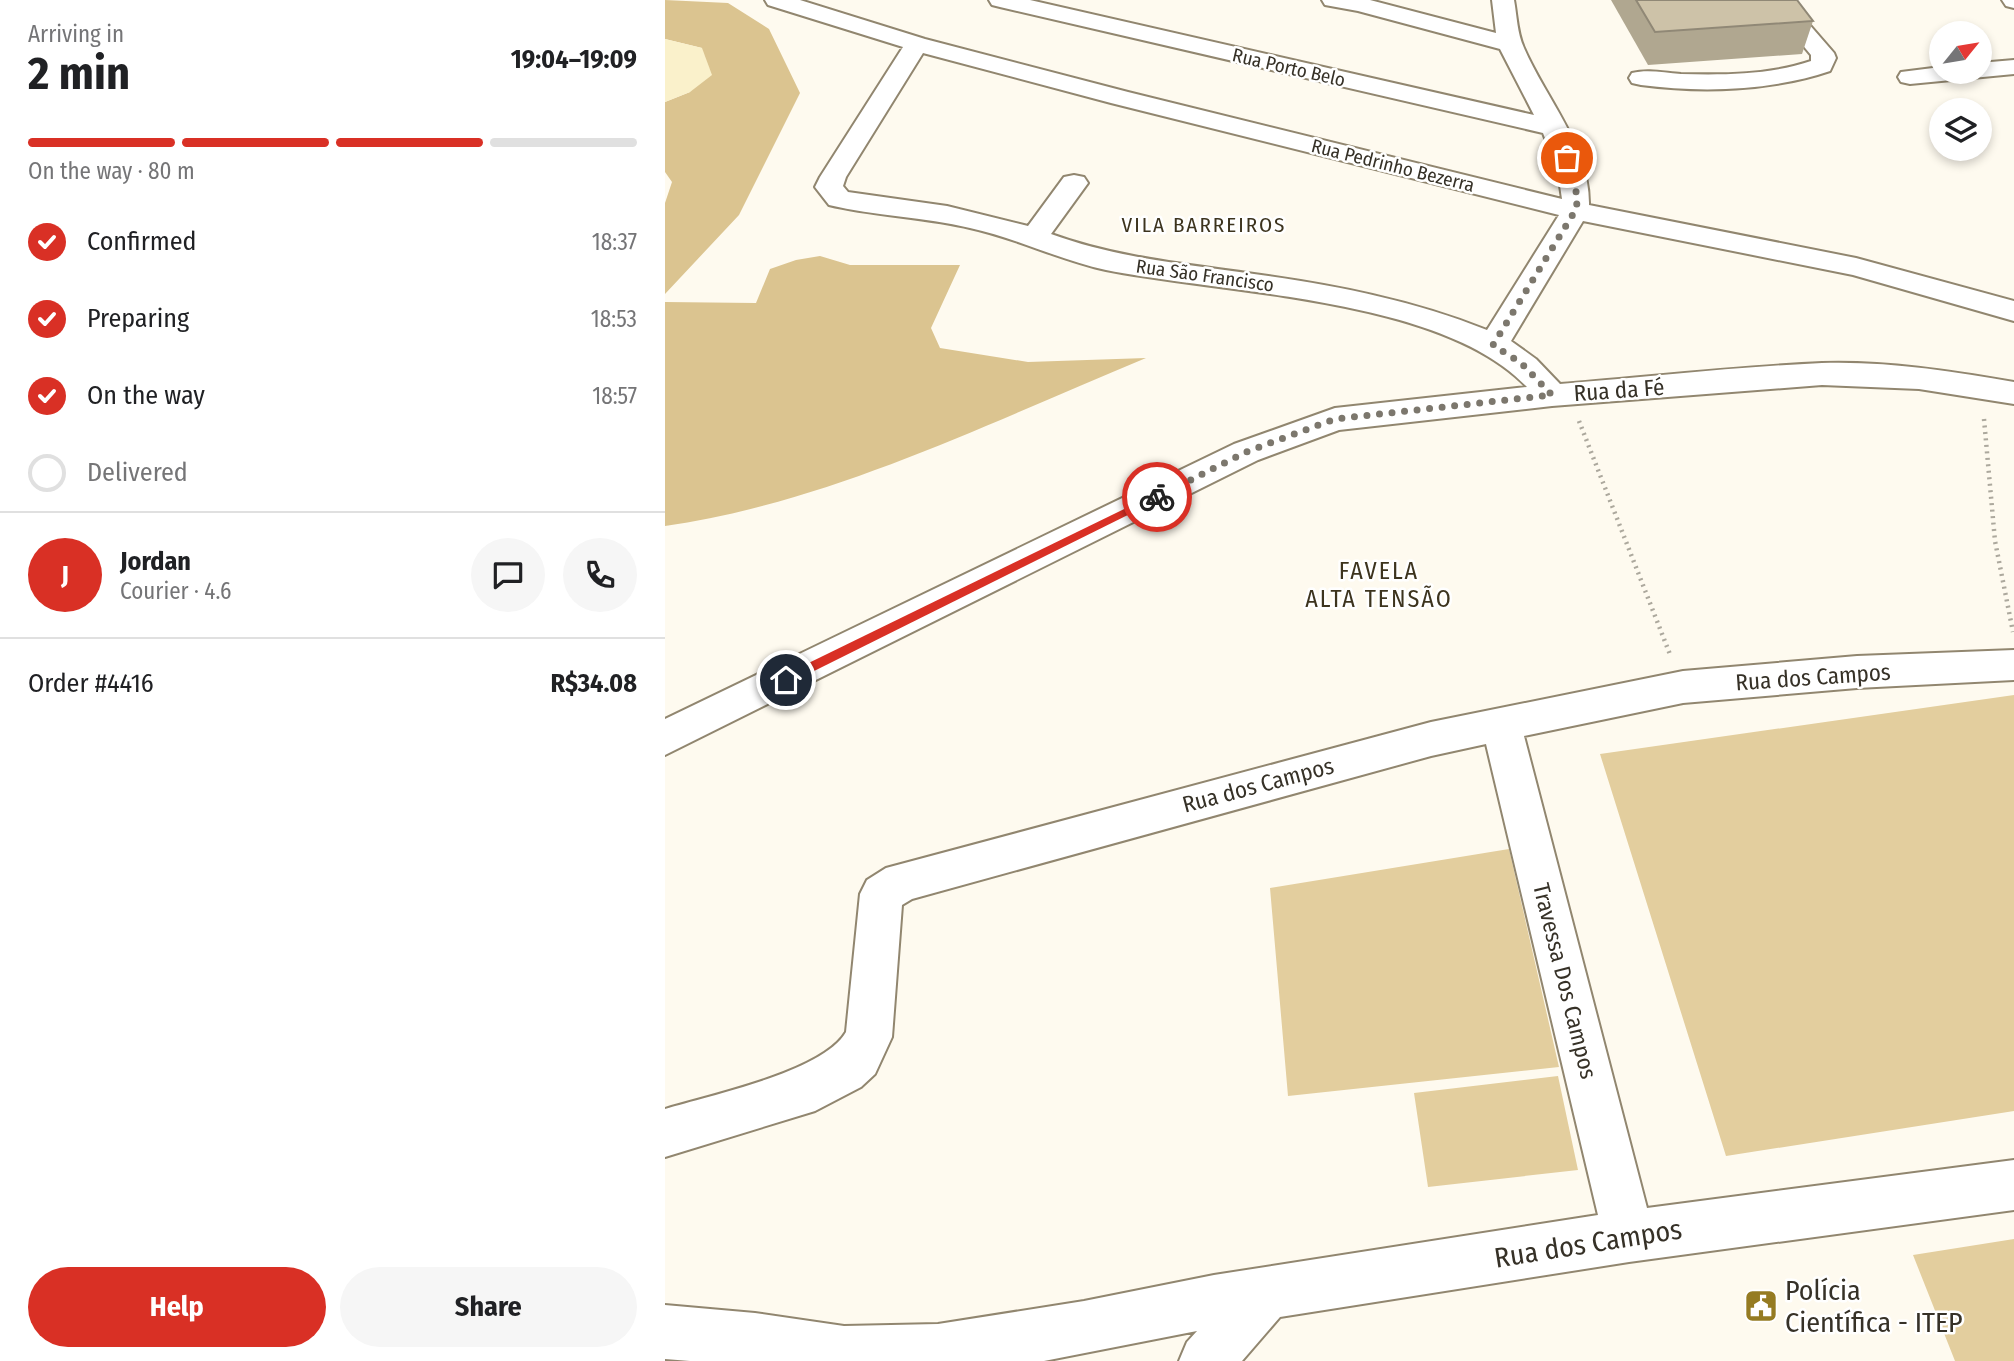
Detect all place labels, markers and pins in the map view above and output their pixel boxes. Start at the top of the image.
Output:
pin [1537,128,1597,188]
pin [756,650,816,710]
place label: Polícia Científica - ITEP [1785,1274,1963,1339]
public building icon: Polícia Científica - ITEP [1742,1287,1780,1325]

